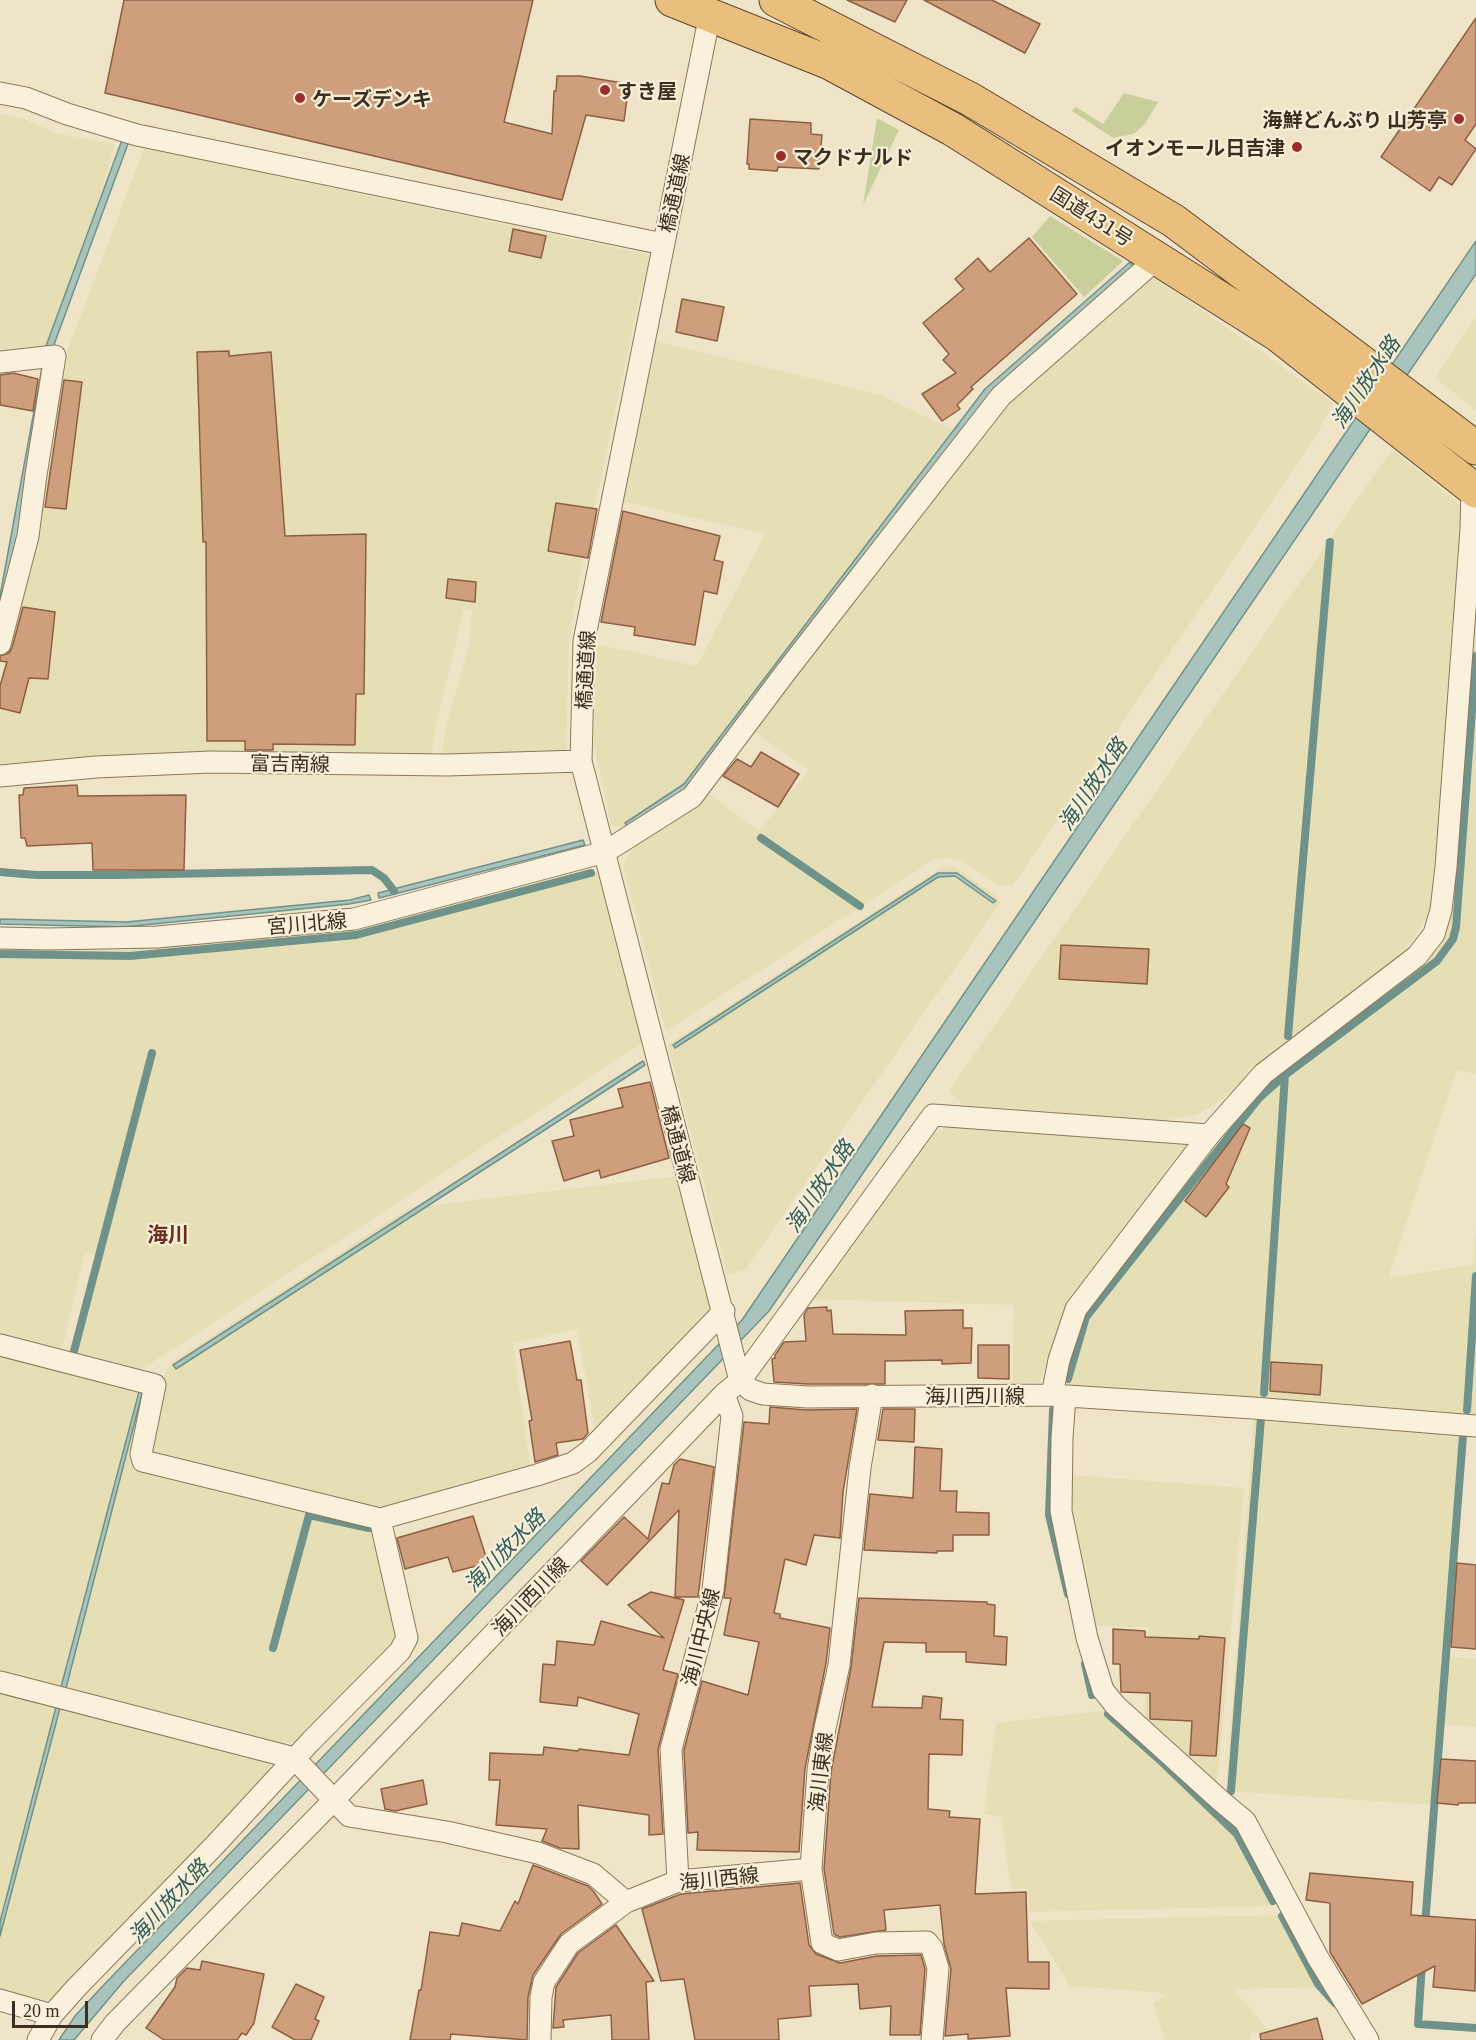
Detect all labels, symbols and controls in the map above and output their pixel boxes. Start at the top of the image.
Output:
place label: すき屋 [617,78,677,102]
marker: すき屋 [598,83,612,97]
place label: ケーズデンキ [312,86,432,110]
marker: ケーズデンキ [293,91,307,105]
place label: 海鮮どんぶり 山芳亭 [1262,107,1447,131]
marker: 海鮮どんぶり 山芳亭 [1452,112,1466,126]
place label: イオンモール日吉津 [1105,135,1285,159]
marker: イオンモール日吉津 [1290,140,1304,154]
place label: マクドナルド [793,144,913,168]
marker: マクドナルド [774,149,788,163]
street label: 橋通道線 [654,151,694,235]
street label: 国道431号 [1046,181,1138,251]
water label: 海川放水路 [1325,331,1405,433]
street label: 橋通道線 [571,629,599,711]
water label: 海川放水路 [1052,733,1132,835]
street label: 富吉南線 [250,750,330,776]
street label: 宮川北線 [266,908,348,938]
street label: 橋通道線 [657,1102,701,1186]
water label: 海川放水路 [779,1135,859,1237]
district label: 海川 [147,1221,189,1247]
street label: 海川西川線 [925,1383,1025,1407]
water label: 海川放水路 [458,1503,550,1597]
street label: 海川西川線 [487,1552,573,1640]
street label: 海川中央線 [676,1586,724,1688]
street label: 海川東線 [803,1731,837,1813]
water label: 海川放水路 [123,1854,213,1948]
street label: 海川西線 [678,1862,760,1894]
scale bar [15,1989,92,2027]
text: 20 m [23,2001,60,2021]

